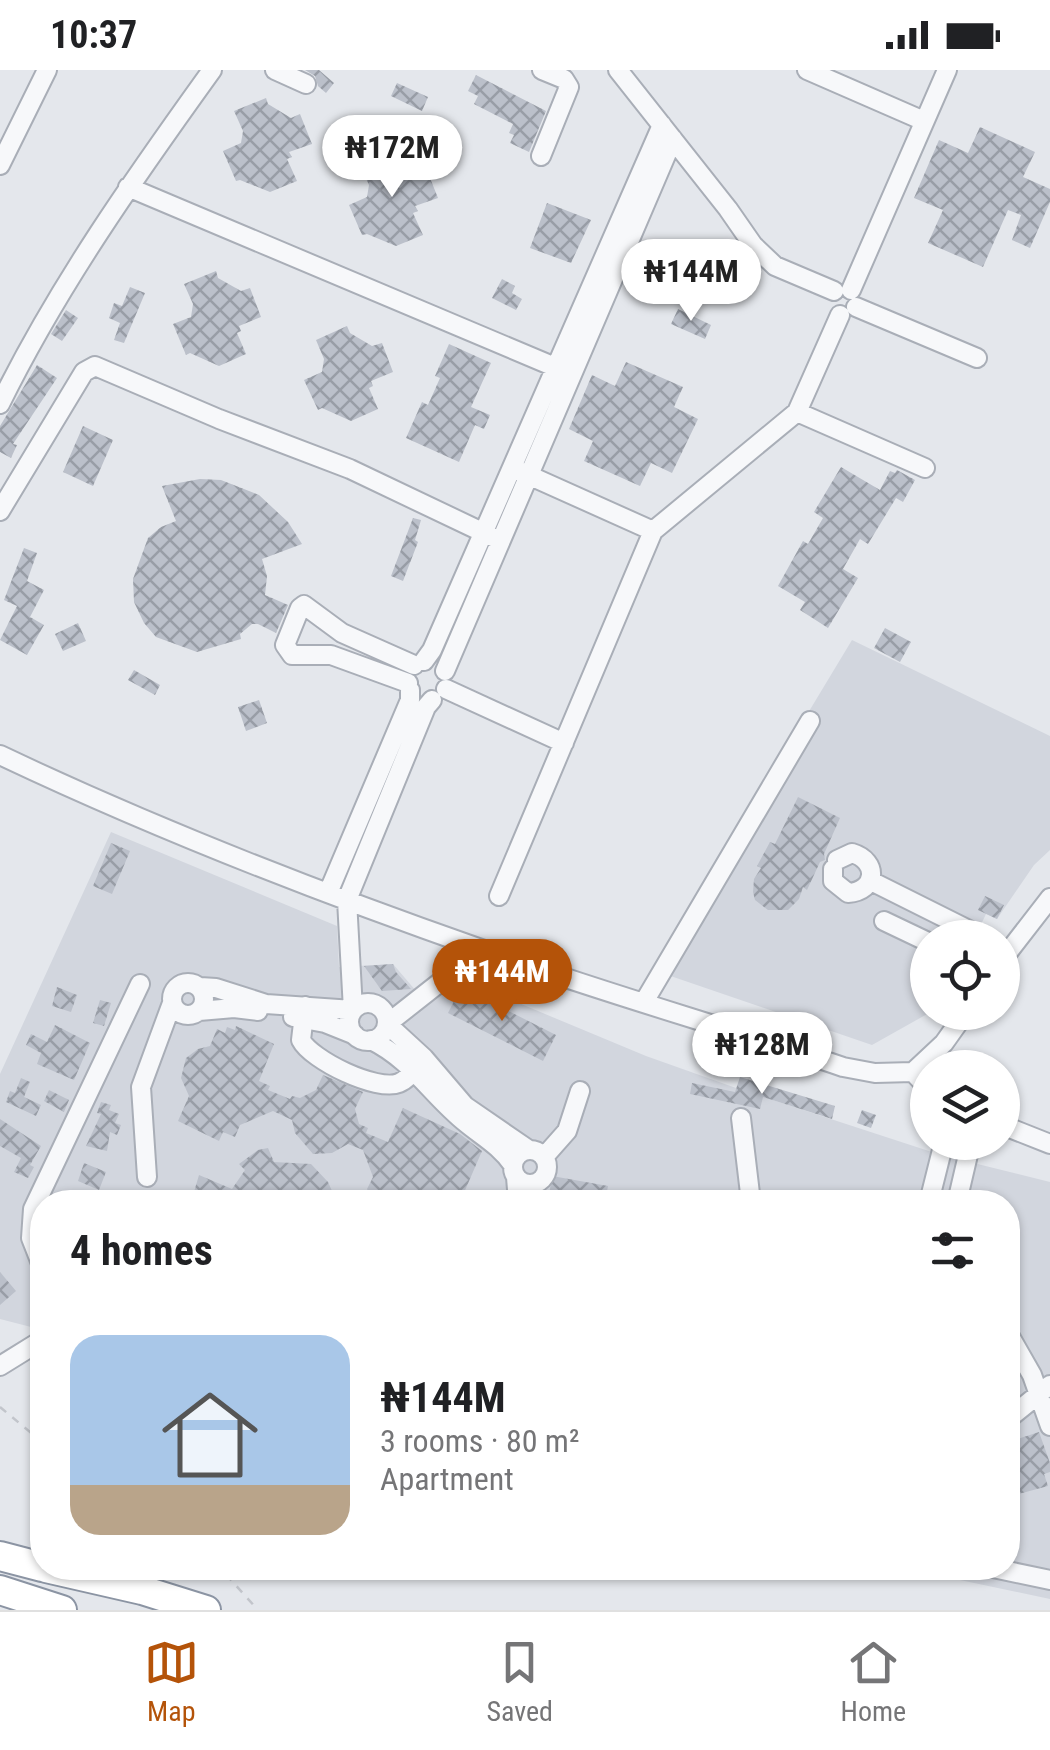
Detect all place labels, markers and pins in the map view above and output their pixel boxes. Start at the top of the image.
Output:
pin: ₦172M [322,115,462,200]
pin: ₦144M [621,239,761,324]
pin: ₦144M [432,939,572,1024]
pin: ₦128M [692,1012,832,1097]

